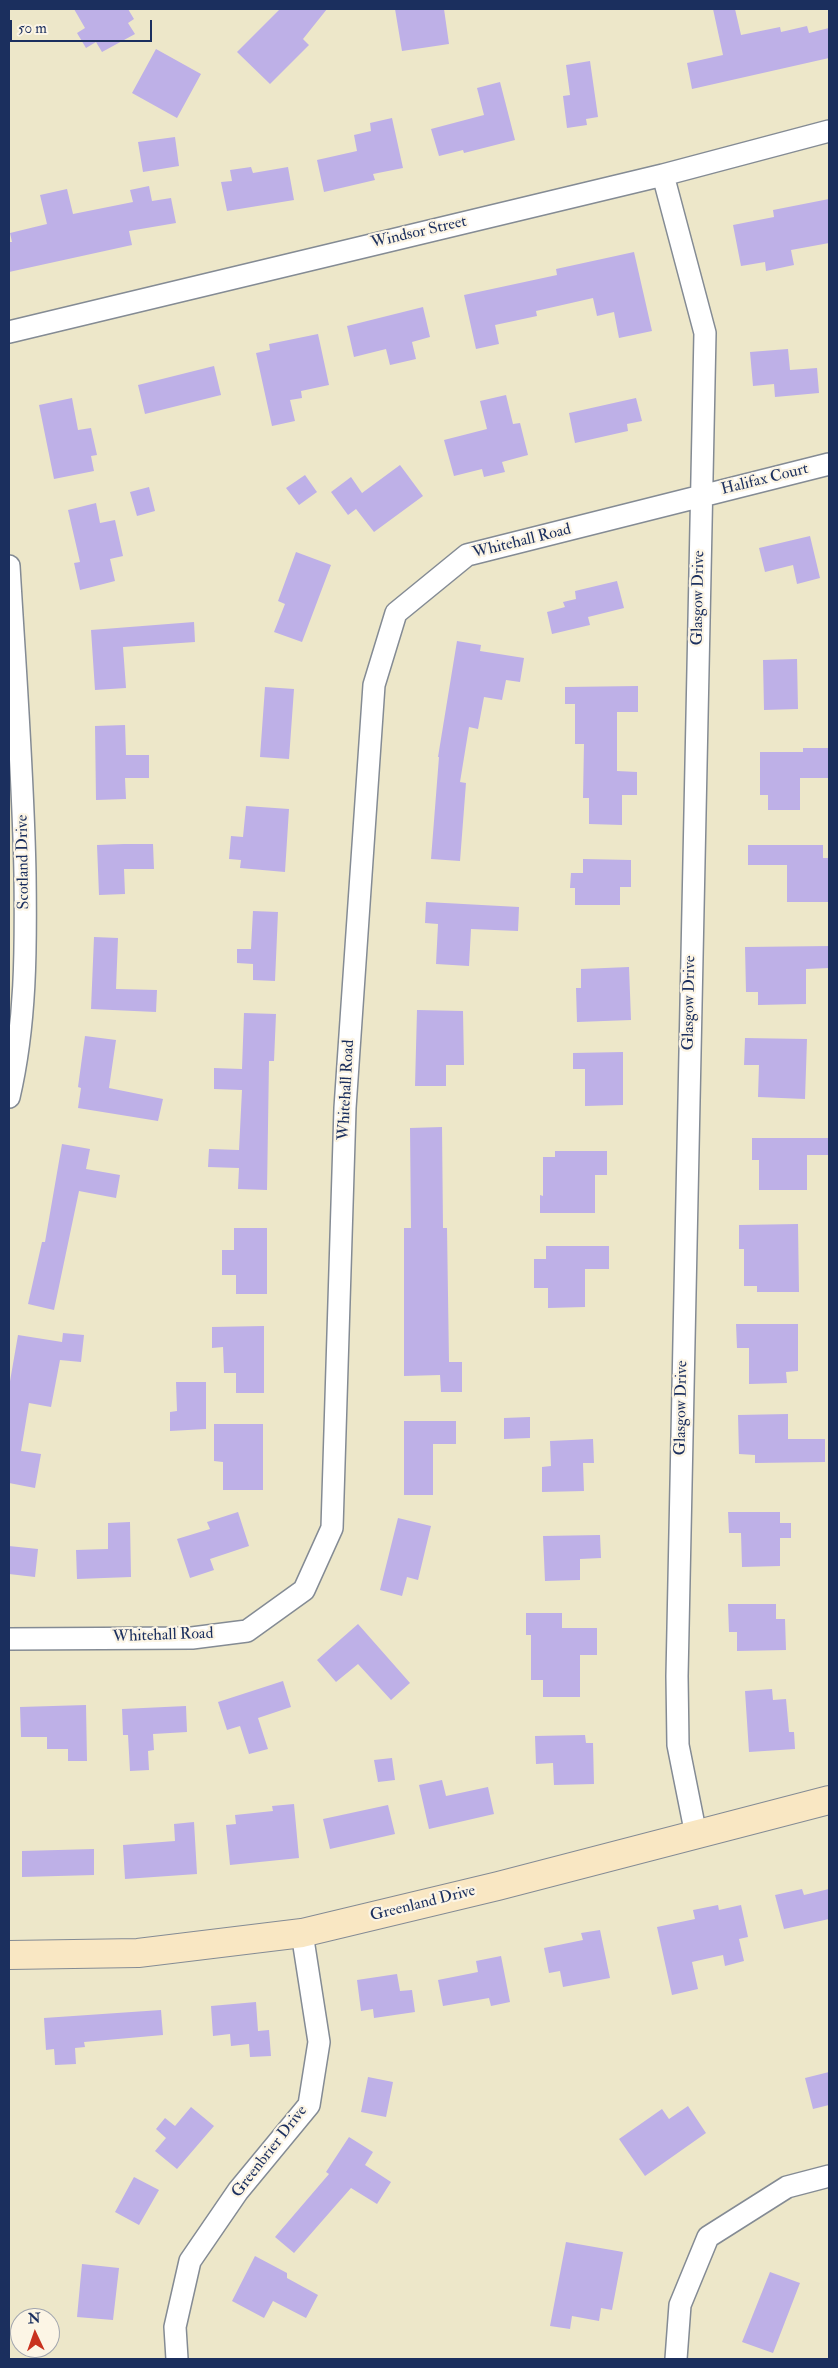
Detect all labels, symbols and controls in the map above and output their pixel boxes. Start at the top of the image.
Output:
scale bar [12,10,155,42]
text: 50 m [18,19,47,38]
street label: Windsor Street [369,213,469,253]
street label: Halifax Court [719,460,811,500]
street label: Whitehall Road [471,520,573,564]
street label: Glasgow Drive [689,550,709,646]
street label: Scotland Drive [14,814,34,910]
street label: Glasgow Drive [680,955,700,1051]
street label: Whitehall Road [335,1039,359,1141]
street label: Glasgow Drive [672,1360,692,1456]
street label: Whitehall Road [112,1625,214,1647]
street label: Greenland Drive [368,1882,478,1926]
street label: Greenbrier Drive [228,2102,312,2202]
north arrow [10,2308,60,2358]
text: N [28,2310,41,2327]

